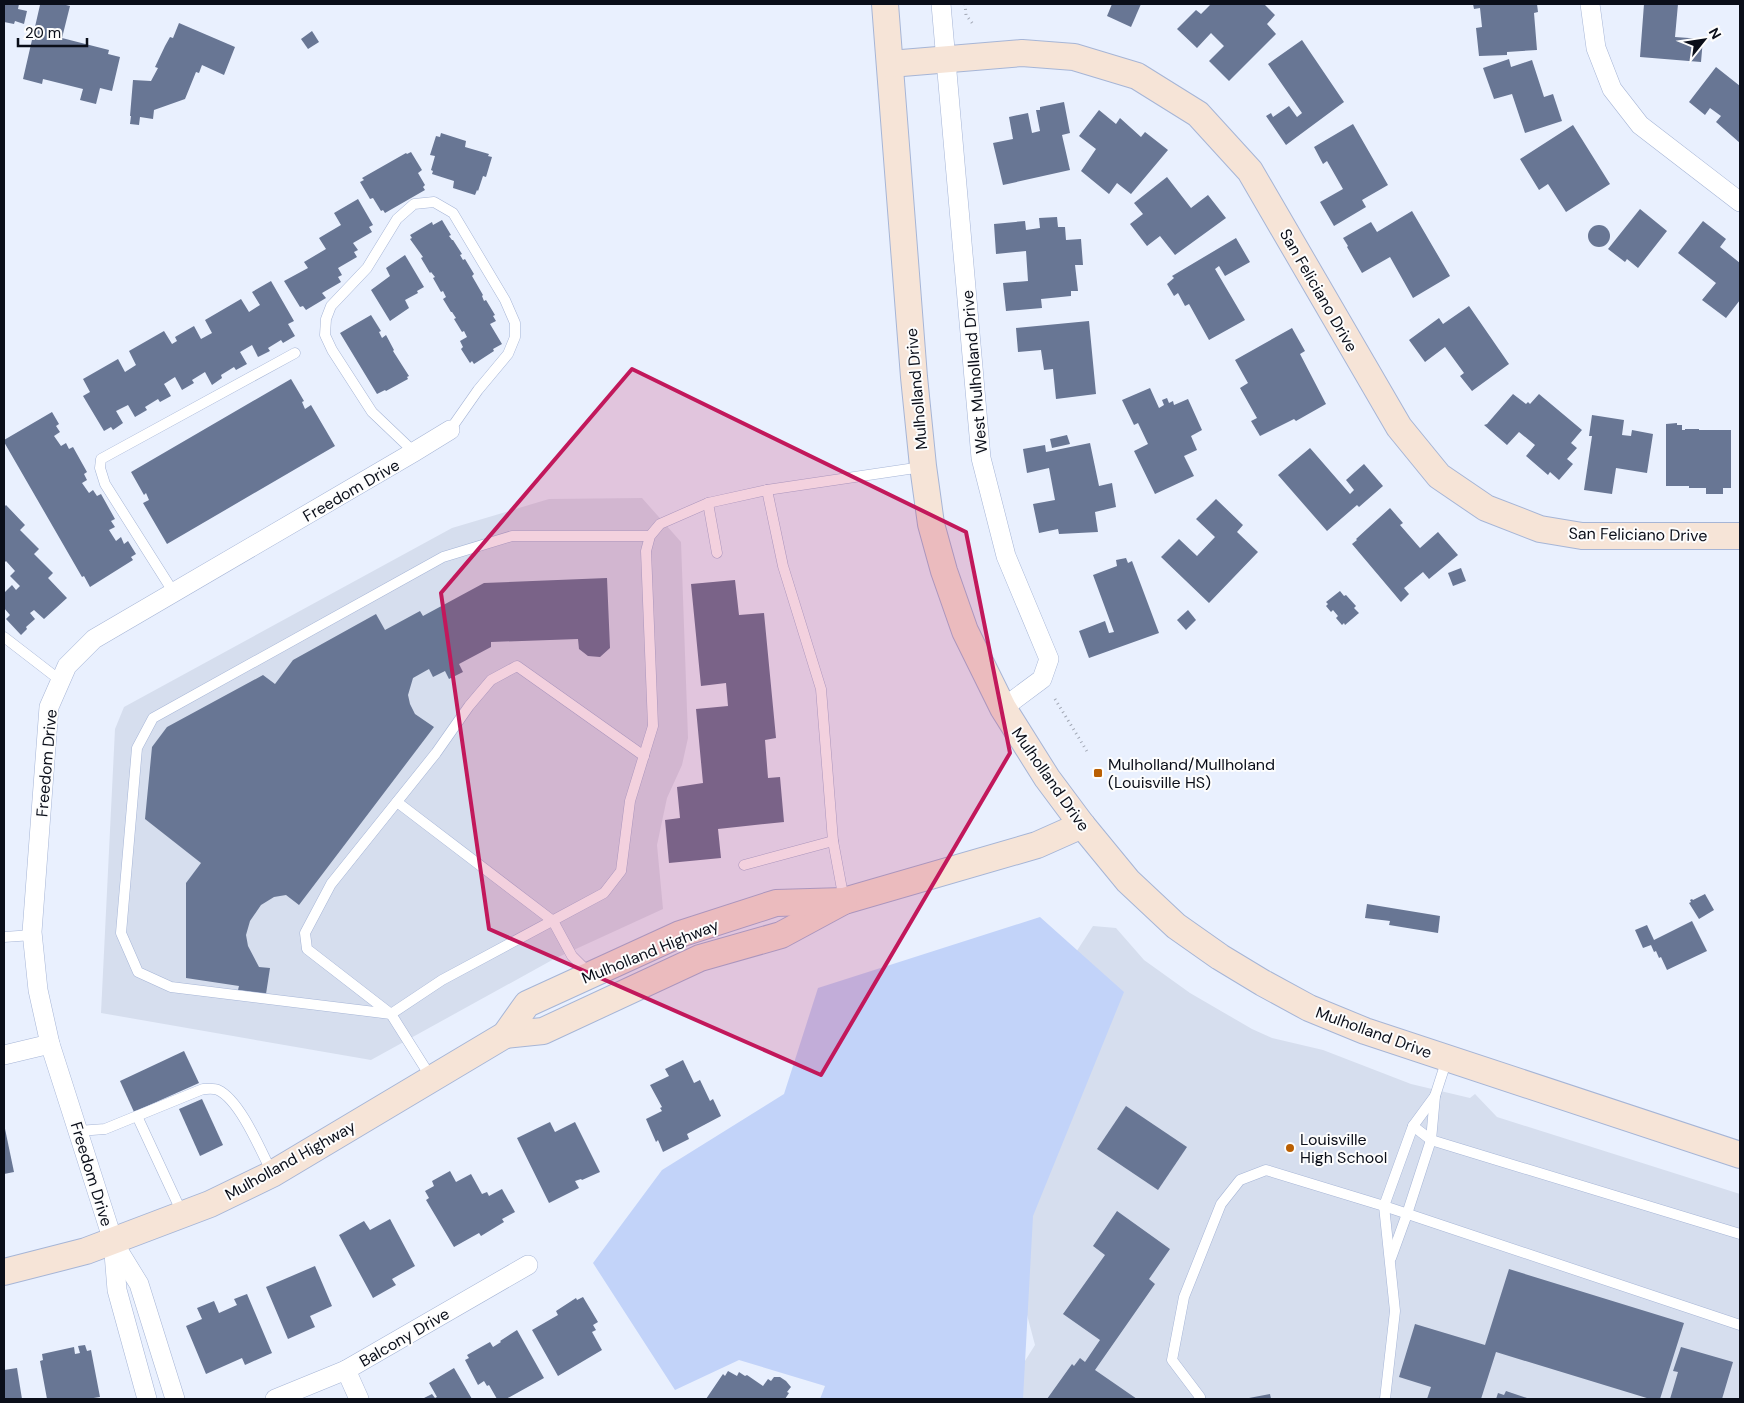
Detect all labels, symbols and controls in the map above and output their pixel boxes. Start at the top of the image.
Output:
scale bar [18,15,86,47]
north arrow [1679,15,1729,65]
text: 20 m [25,23,61,43]
text: N [1705,25,1726,42]
street label: San Feliciano Drive [1275,225,1362,356]
street label: West Mulholland Drive [957,289,992,455]
street label: Mulholland Drive [901,327,932,451]
street label: Freedom Drive [299,454,403,527]
street label: San Feliciano Drive [1568,523,1707,546]
street label: Freedom Drive [31,708,62,818]
street label: Mulholland Drive [1007,723,1094,835]
place label: Mulholland/Mullholand (Louisville HS) [1108,754,1275,793]
marker: Mulholland/Mullholand (Louisville HS) [1092,767,1104,779]
street label: Mulholland Highway [578,914,722,989]
street label: Mulholland Drive [1313,1002,1435,1063]
street label: Mulholland Highway [221,1116,359,1205]
street label: Freedom Drive [66,1119,117,1229]
place label: Louisville High School [1300,1129,1387,1168]
marker: Louisville High School [1284,1142,1296,1154]
street label: Balcony Drive [355,1303,453,1372]

